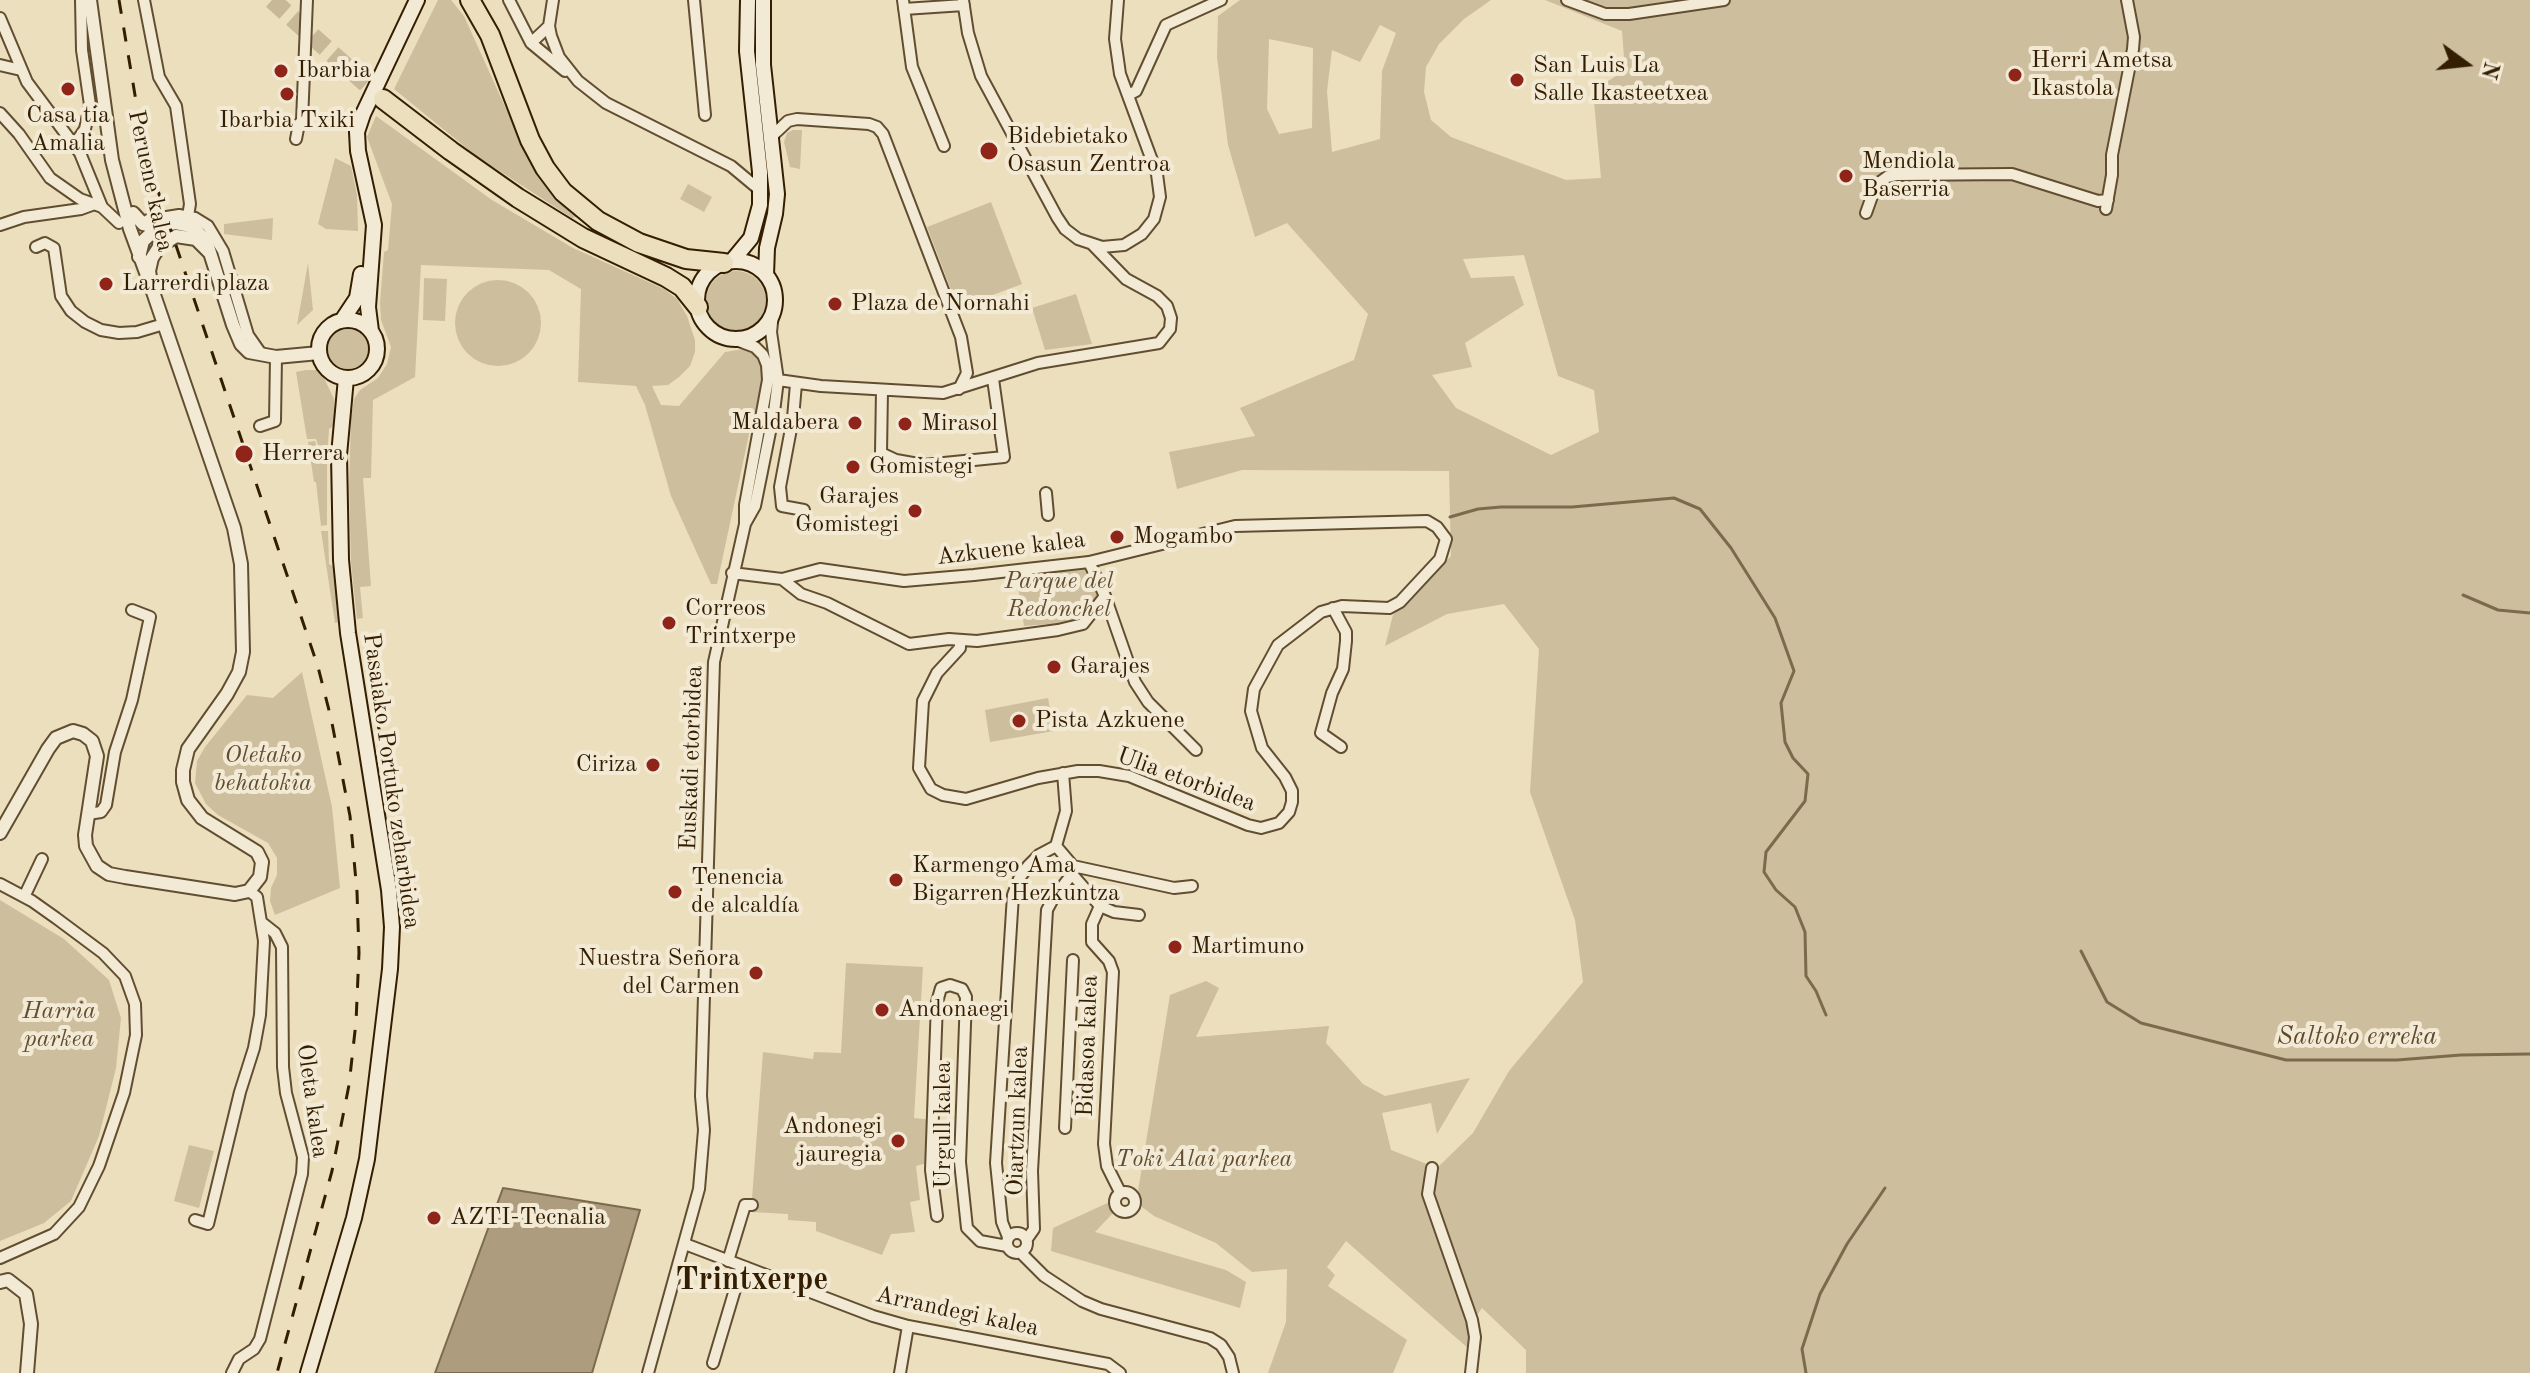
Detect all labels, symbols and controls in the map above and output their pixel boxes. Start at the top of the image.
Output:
north arrow [2426,24,2506,104]
place label: Herri Ametsa Ikastola [2031,47,2173,103]
place label: San Luis La Salle Ikasteetxea [1533,52,1708,108]
place label: Ibarbia [297,57,371,85]
text: N [2476,59,2502,81]
marker: Ibarbia [272,62,290,80]
marker: Herri Ametsa Ikastola [2006,66,2024,84]
marker: San Luis La Salle Ikasteetxea [1508,71,1526,89]
marker: Casa tia Amalia [59,80,77,98]
marker: Ibarbia Txiki [278,85,296,103]
place label: Casa tia Amalia [26,102,110,158]
street label: Peruene kalea [121,107,179,255]
place label: Ibarbia Txiki [219,107,355,135]
place label: Bidebietako Osasun Zentroa [1007,123,1171,179]
marker: Bidebietako Osasun Zentroa [978,140,1000,162]
place label: Mendiola Baserria [1862,148,1955,204]
marker: Mendiola Baserria [1837,167,1855,185]
place label: Larrerdi plaza [122,270,269,298]
marker: Larrerdi plaza [97,275,115,293]
place label: Plaza de Nornahi [851,290,1030,318]
marker: Plaza de Nornahi [826,295,844,313]
place label: Maldabera [731,409,839,437]
place label: Mirasol [921,410,998,438]
marker: Maldabera [846,414,864,432]
marker: Mirasol [896,415,914,433]
place label: Herrera [262,440,344,468]
marker: Herrera [233,443,255,465]
place label: Gomistegi [869,453,973,481]
marker: Gomistegi [844,458,862,476]
place label: Garajes Gomistegi [795,483,899,539]
marker: Garajes Gomistegi [906,502,924,520]
place label: Mogambo [1133,523,1233,551]
street label: Azkuene kalea [935,526,1087,572]
marker: Mogambo [1108,528,1126,546]
park label: Parque del Redonchel [1004,568,1114,624]
place label: Correos Trintxerpe [685,595,796,651]
marker: Correos Trintxerpe [660,614,678,632]
street label: Pasaiako Portuko zeharbidea [356,631,426,931]
place label: Garajes [1070,653,1150,681]
marker: Garajes [1045,658,1063,676]
street label: Euskadi etorbidea [674,665,710,851]
place label: Pista Azkuene [1035,707,1184,735]
marker: Pista Azkuene [1010,712,1028,730]
park label: Oletako behatokia [214,742,312,798]
street label: Ulia etorbidea [1113,742,1259,818]
place label: Ciriza [576,751,637,779]
marker: Ciriza [644,756,662,774]
place label: Karmengo Ama Bigarren Hezkuntza [912,852,1120,908]
place label: Tenencia de alcaldía [691,864,799,920]
marker: Karmengo Ama Bigarren Hezkuntza [887,871,905,889]
marker: Tenencia de alcaldía [666,883,684,901]
place label: Martimuno [1191,933,1304,961]
marker: Martimuno [1166,938,1184,956]
place label: Nuestra Señora del Carmen [578,945,740,1001]
marker: Nuestra Señora del Carmen [747,964,765,982]
street label: Bidasoa kalea [1071,975,1105,1117]
place label: Andonaegi [898,996,1009,1024]
park label: Harria parkea [22,998,96,1054]
marker: Andonaegi [873,1001,891,1019]
water label: Saltoko erreka [2277,1021,2437,1053]
street label: Oleta kalea [290,1042,334,1160]
street label: Oiartzun kalea [1001,1045,1035,1197]
street label: Urgull kalea [930,1061,958,1189]
place label: Andonegi jauregia [783,1113,882,1169]
marker: Andonegi jauregia [889,1132,907,1150]
park label: Toki Alai parkea [1116,1146,1292,1174]
place label: AZTI-Tecnalia [450,1204,606,1232]
marker: AZTI-Tecnalia [425,1209,443,1227]
district label: Trintxerpe [676,1262,828,1300]
street label: Arrandegi kalea [873,1281,1041,1343]

